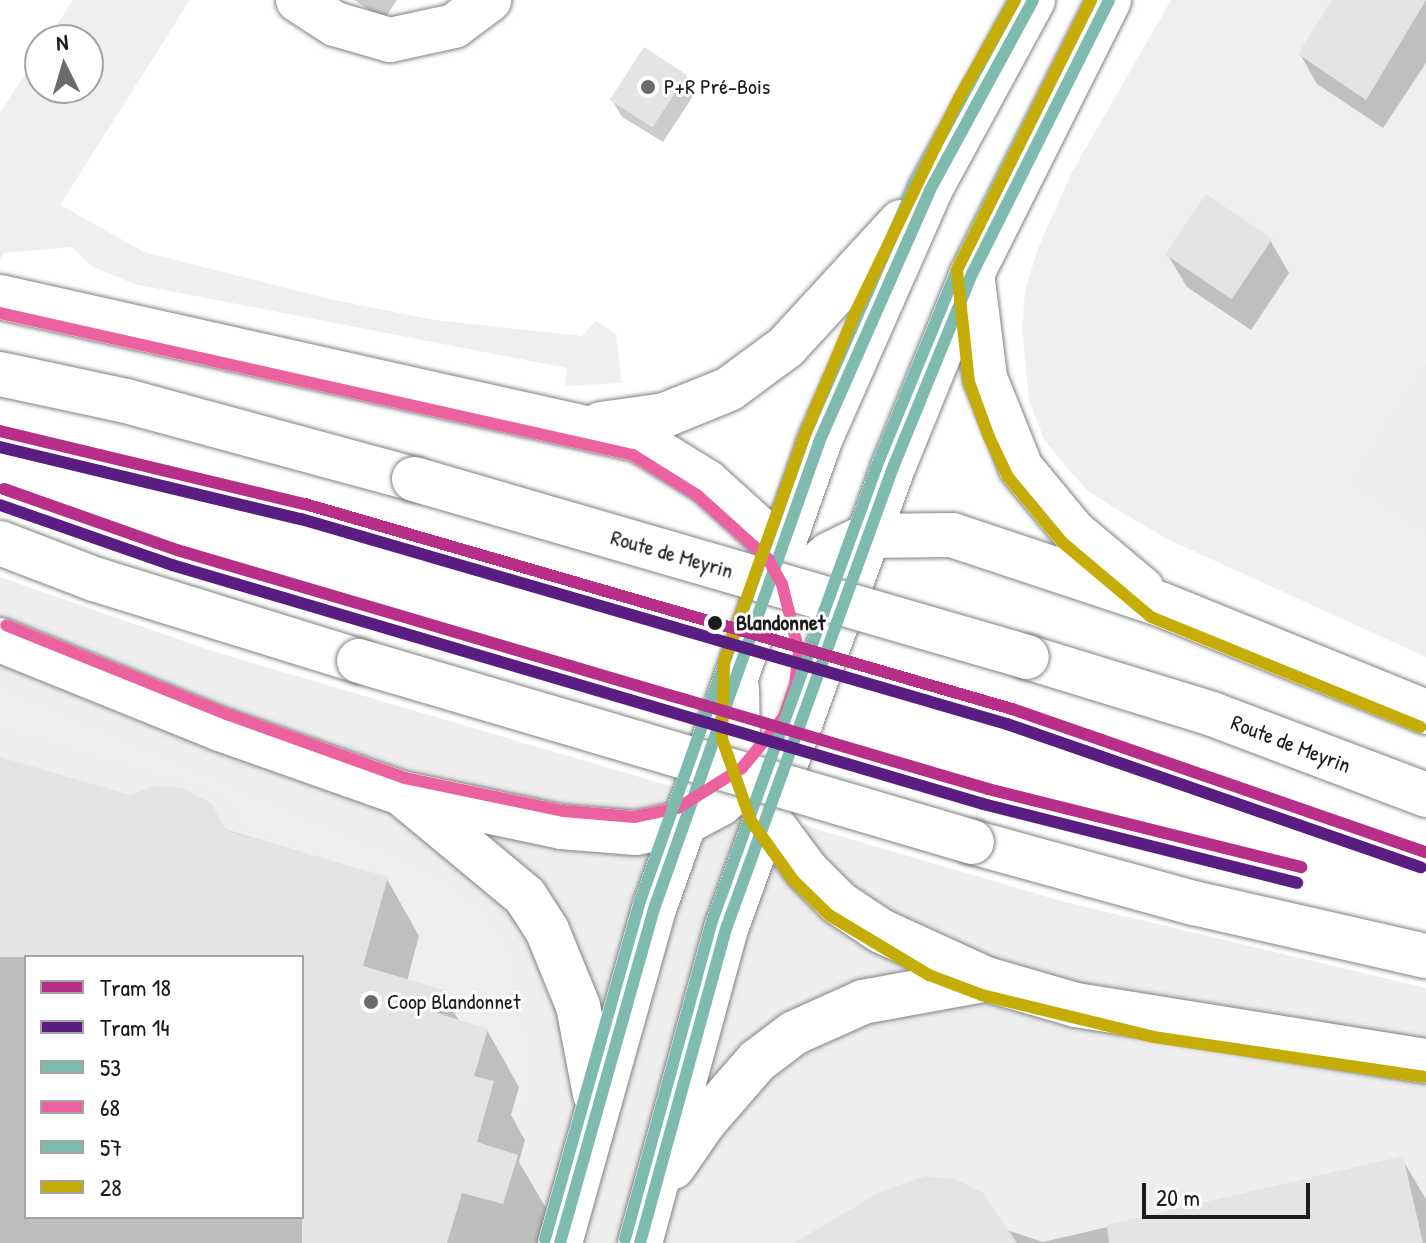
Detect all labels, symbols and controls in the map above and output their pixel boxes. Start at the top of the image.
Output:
north arrow [24,24,104,104]
text: N [55,27,69,58]
place label: P+R Pré-Bois [664,74,770,100]
marker: P+R Pré-Bois [639,78,657,96]
street label: Route de Meyrin [608,524,736,584]
marker: Blandonnet [701,609,729,637]
place label: Blandonnet [736,610,825,636]
street label: Route de Meyrin [1227,709,1355,779]
legend [24,955,304,1219]
text: Tram 18 [100,971,171,1003]
place label: Coop Blandonnet [387,989,520,1015]
marker: Coop Blandonnet [362,993,380,1011]
text: Tram 14 [100,1011,169,1043]
text: 53 [100,1051,121,1083]
text: 68 [100,1091,120,1123]
text: 57 [100,1131,122,1163]
scale bar [1146,1167,1314,1217]
text: 28 [100,1171,122,1203]
text: 20 m [1156,1181,1200,1213]

